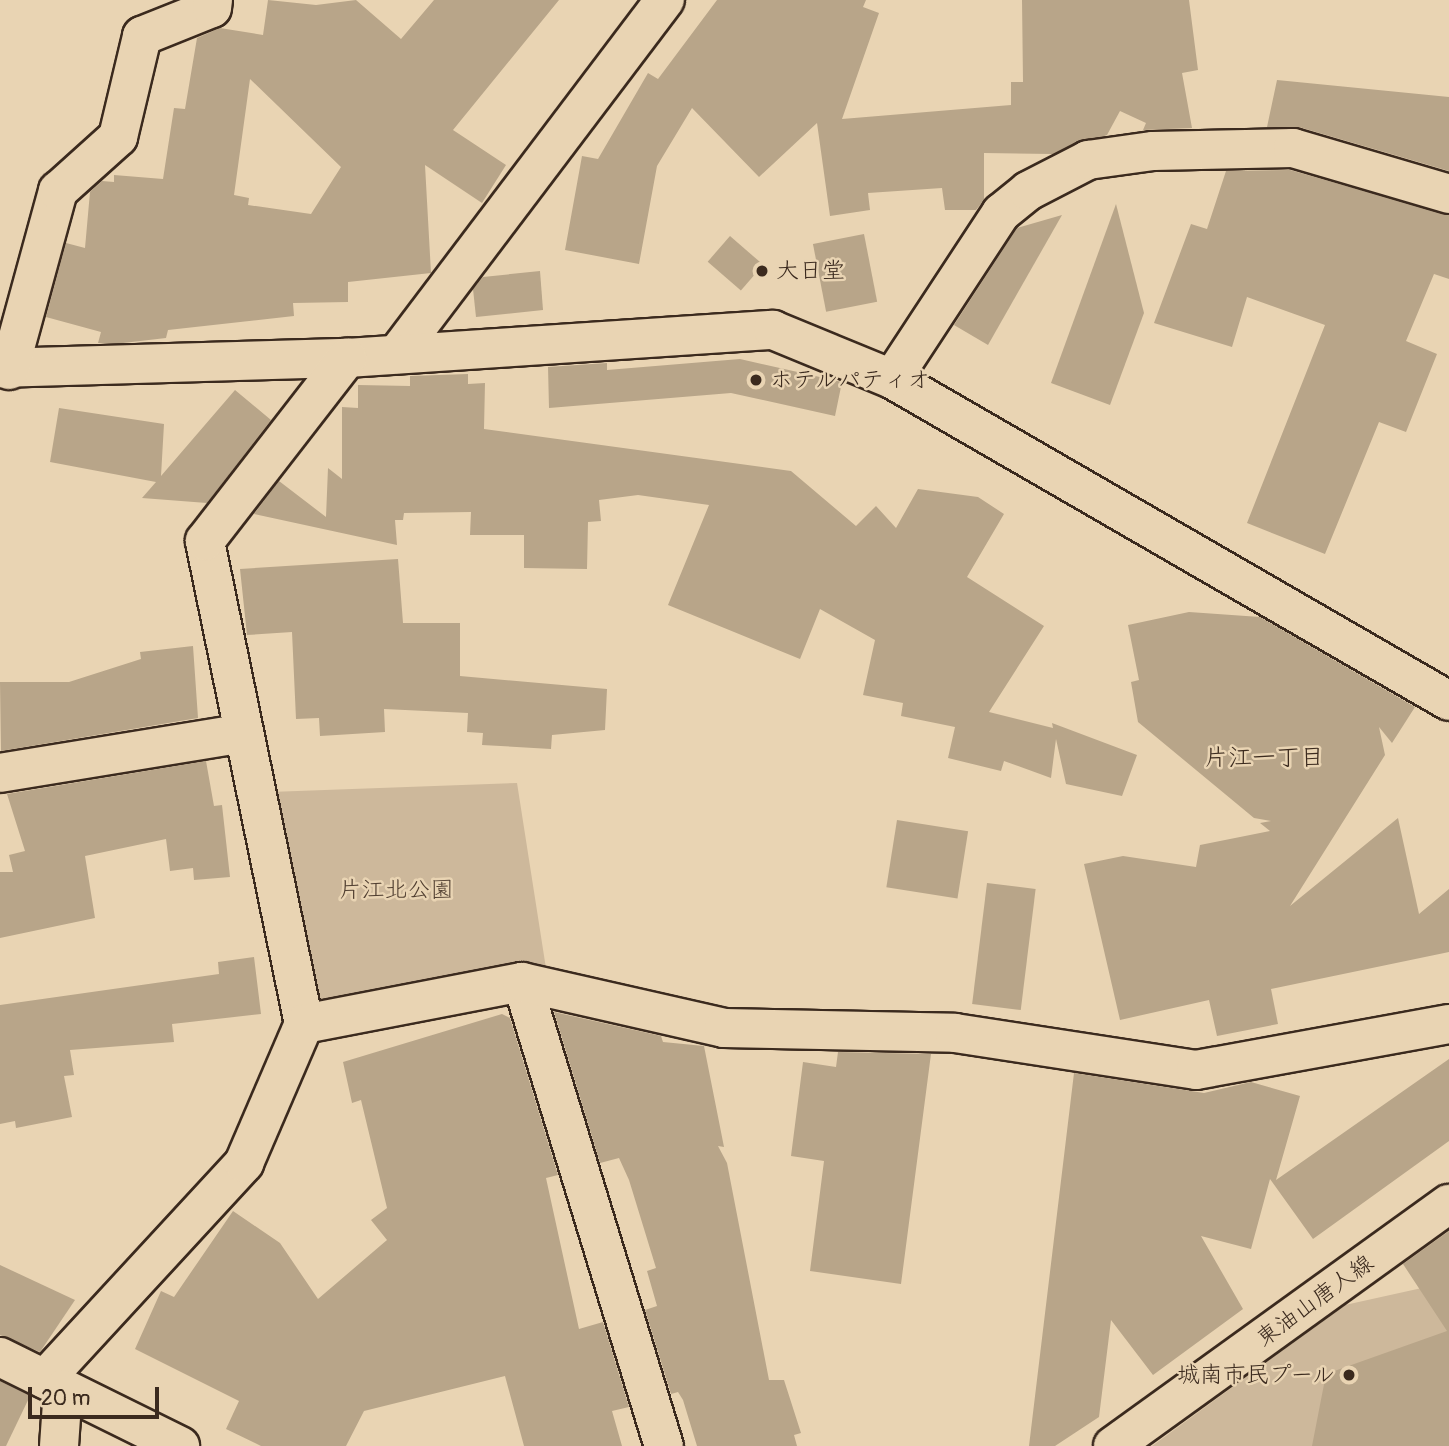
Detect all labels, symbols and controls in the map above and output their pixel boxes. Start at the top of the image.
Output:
place label: 大日堂 [776,257,845,285]
marker: 大日堂 [754,263,770,279]
place label: ホテルパティオ [770,366,931,394]
marker: ホテルパティオ [748,372,764,388]
district label: 片江一丁目 [1204,744,1324,772]
park label: 片江北公園 [339,876,453,904]
street label: 東油山唐人線 [1251,1249,1379,1353]
place label: 城南市民プール [1175,1361,1335,1389]
marker: 城南市民プール [1341,1367,1357,1383]
scale bar [32,1372,163,1416]
text: 20 m [41,1385,90,1412]

